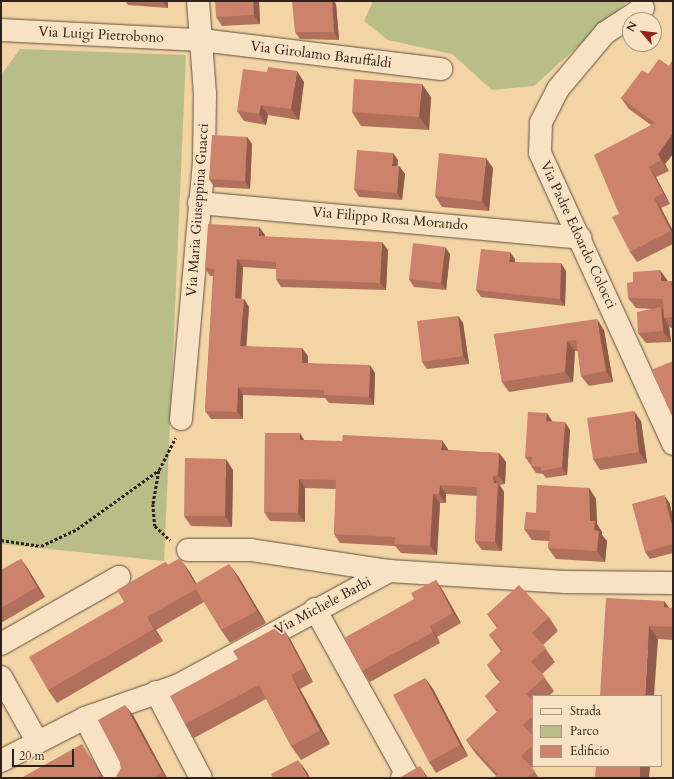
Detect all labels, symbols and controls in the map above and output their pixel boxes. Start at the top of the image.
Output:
north arrow [622,12,662,52]
text: N [623,19,641,34]
street label: Via Luigi Pietrobono [38,23,164,47]
street label: Via Girolamo Baruffaldi [249,38,393,72]
street label: Via Maria Giuseppina Guacci [184,123,212,297]
street label: Via Padre Edoardo Colocci [536,159,620,311]
street label: Via Filippo Rosa Morando [311,204,469,234]
street label: Via Michele Barbi [272,573,374,639]
legend [532,695,662,767]
text: Strada [570,703,601,719]
text: Parco [570,723,599,739]
scale bar [14,741,76,767]
text: Edificio [570,743,609,759]
text: 20 m [19,748,45,764]

